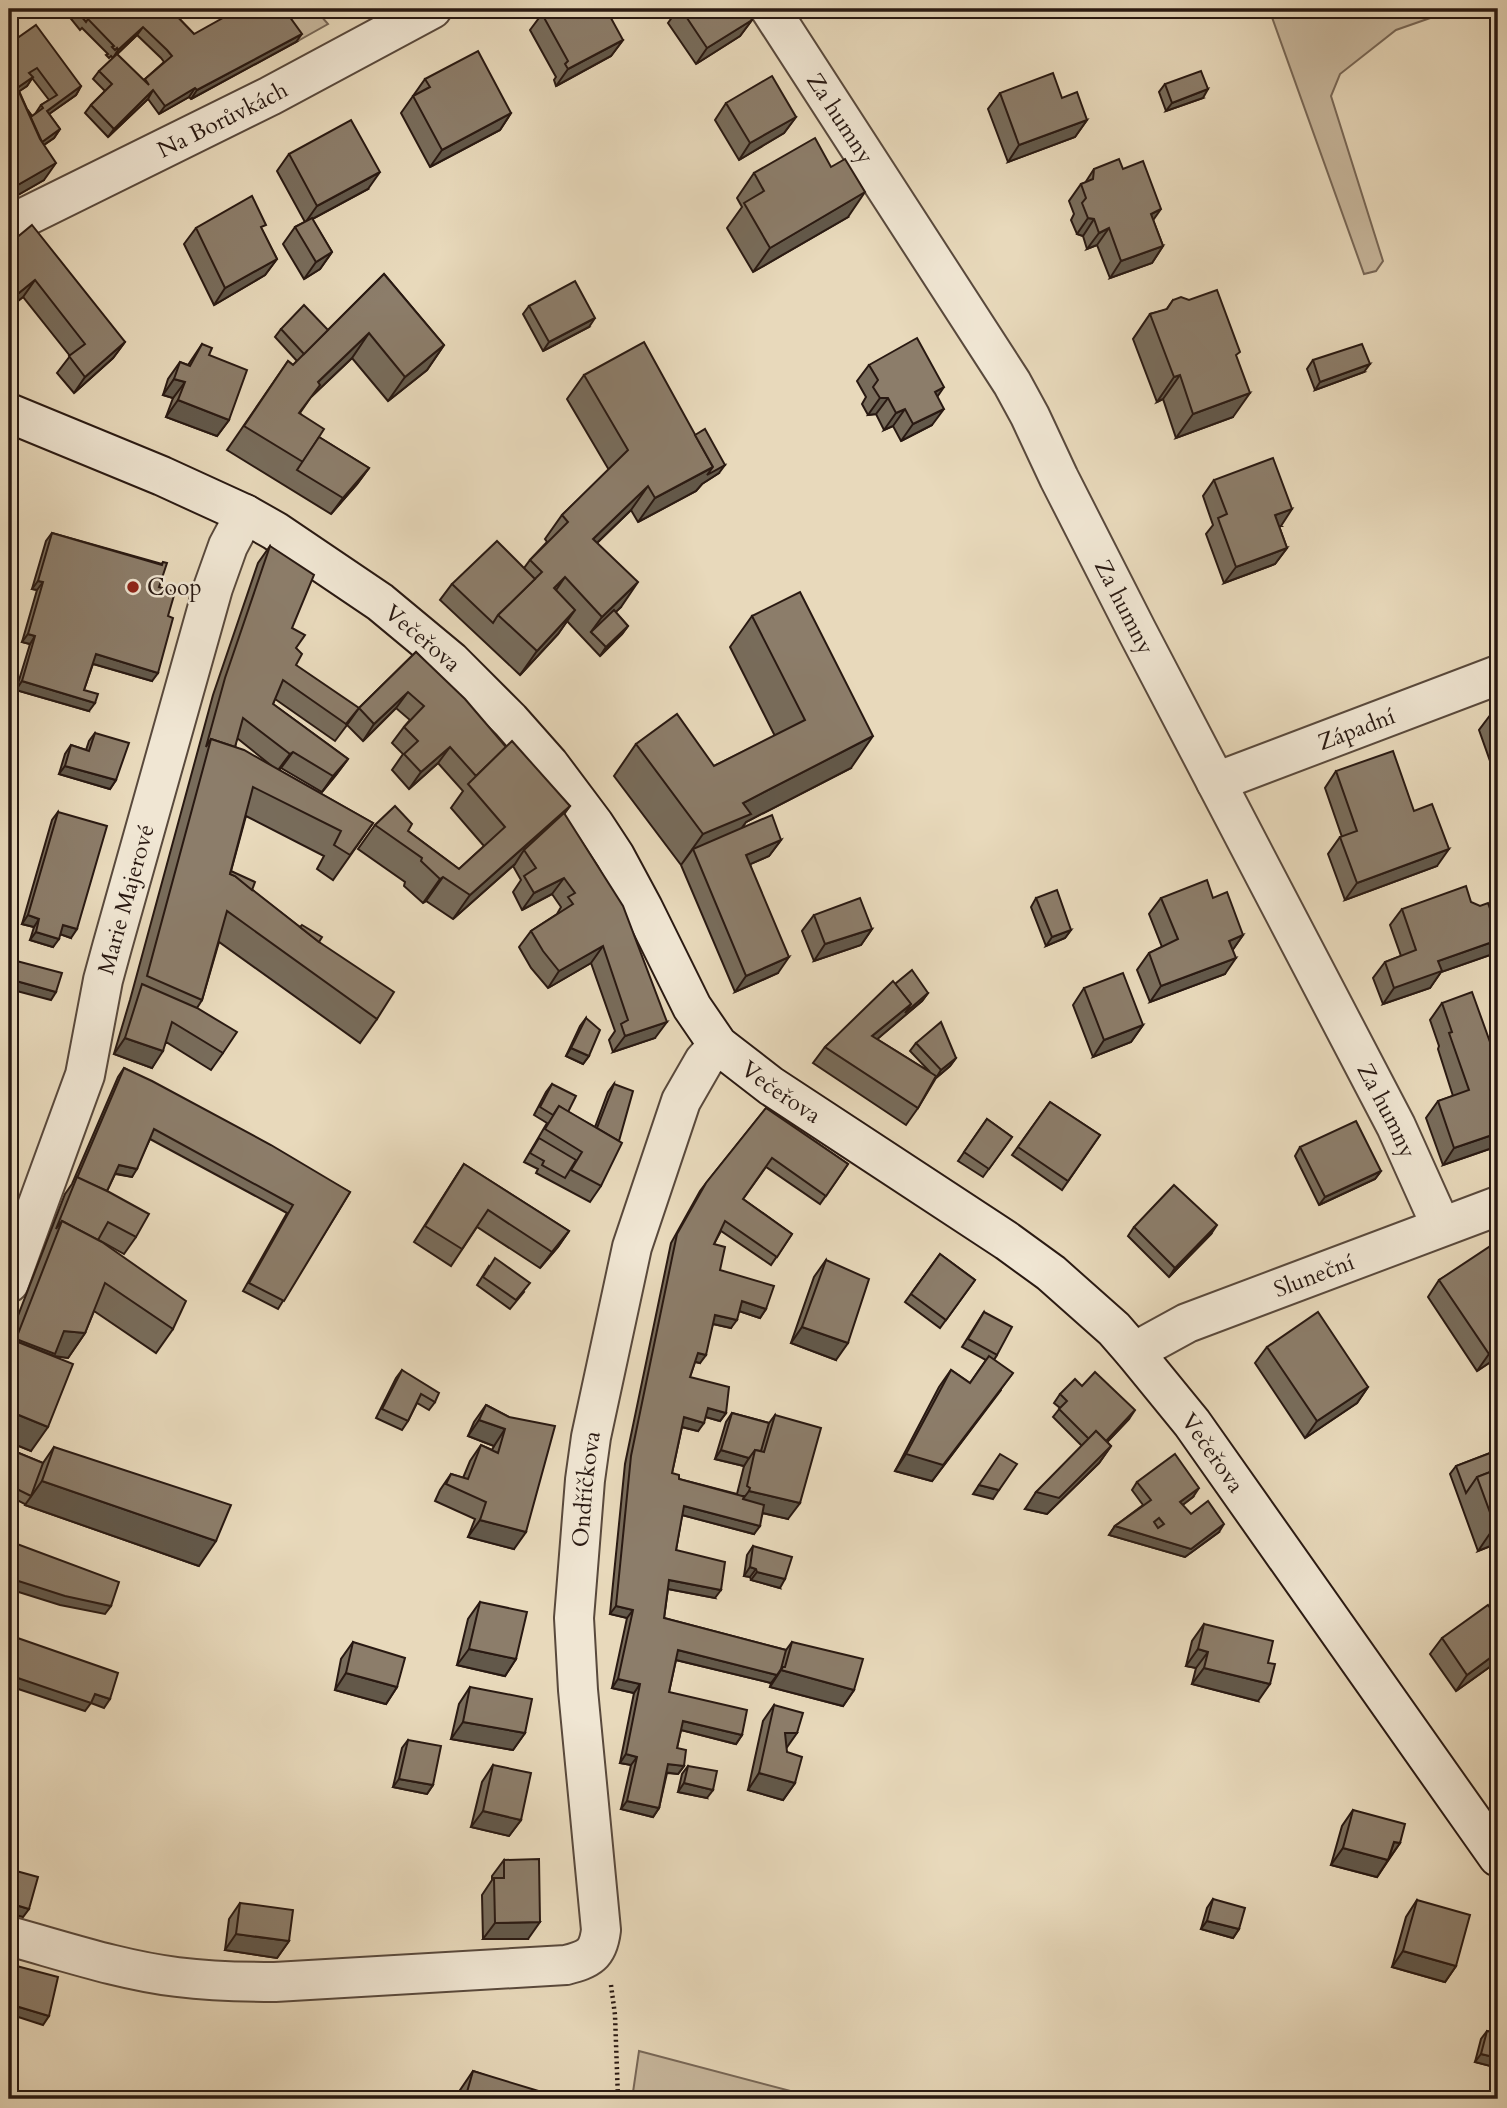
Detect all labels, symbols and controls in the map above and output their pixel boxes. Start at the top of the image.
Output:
street label: Za humny [799,67,881,170]
street label: Na Borůvkách [152,74,294,165]
street label: Za humny [1087,554,1161,660]
place label: Coop [147,572,202,603]
marker: Coop [125,579,141,595]
street label: Večeřova [378,597,468,679]
street label: Západní [1313,701,1399,758]
street label: Marie Majerové [90,821,162,978]
street label: Večeřova [735,1053,827,1131]
street label: Za humny [1350,1058,1423,1163]
street label: Sluneční [1269,1247,1359,1305]
street label: Večeřova [1174,1407,1251,1499]
street label: Ondříčkova [565,1428,608,1548]

